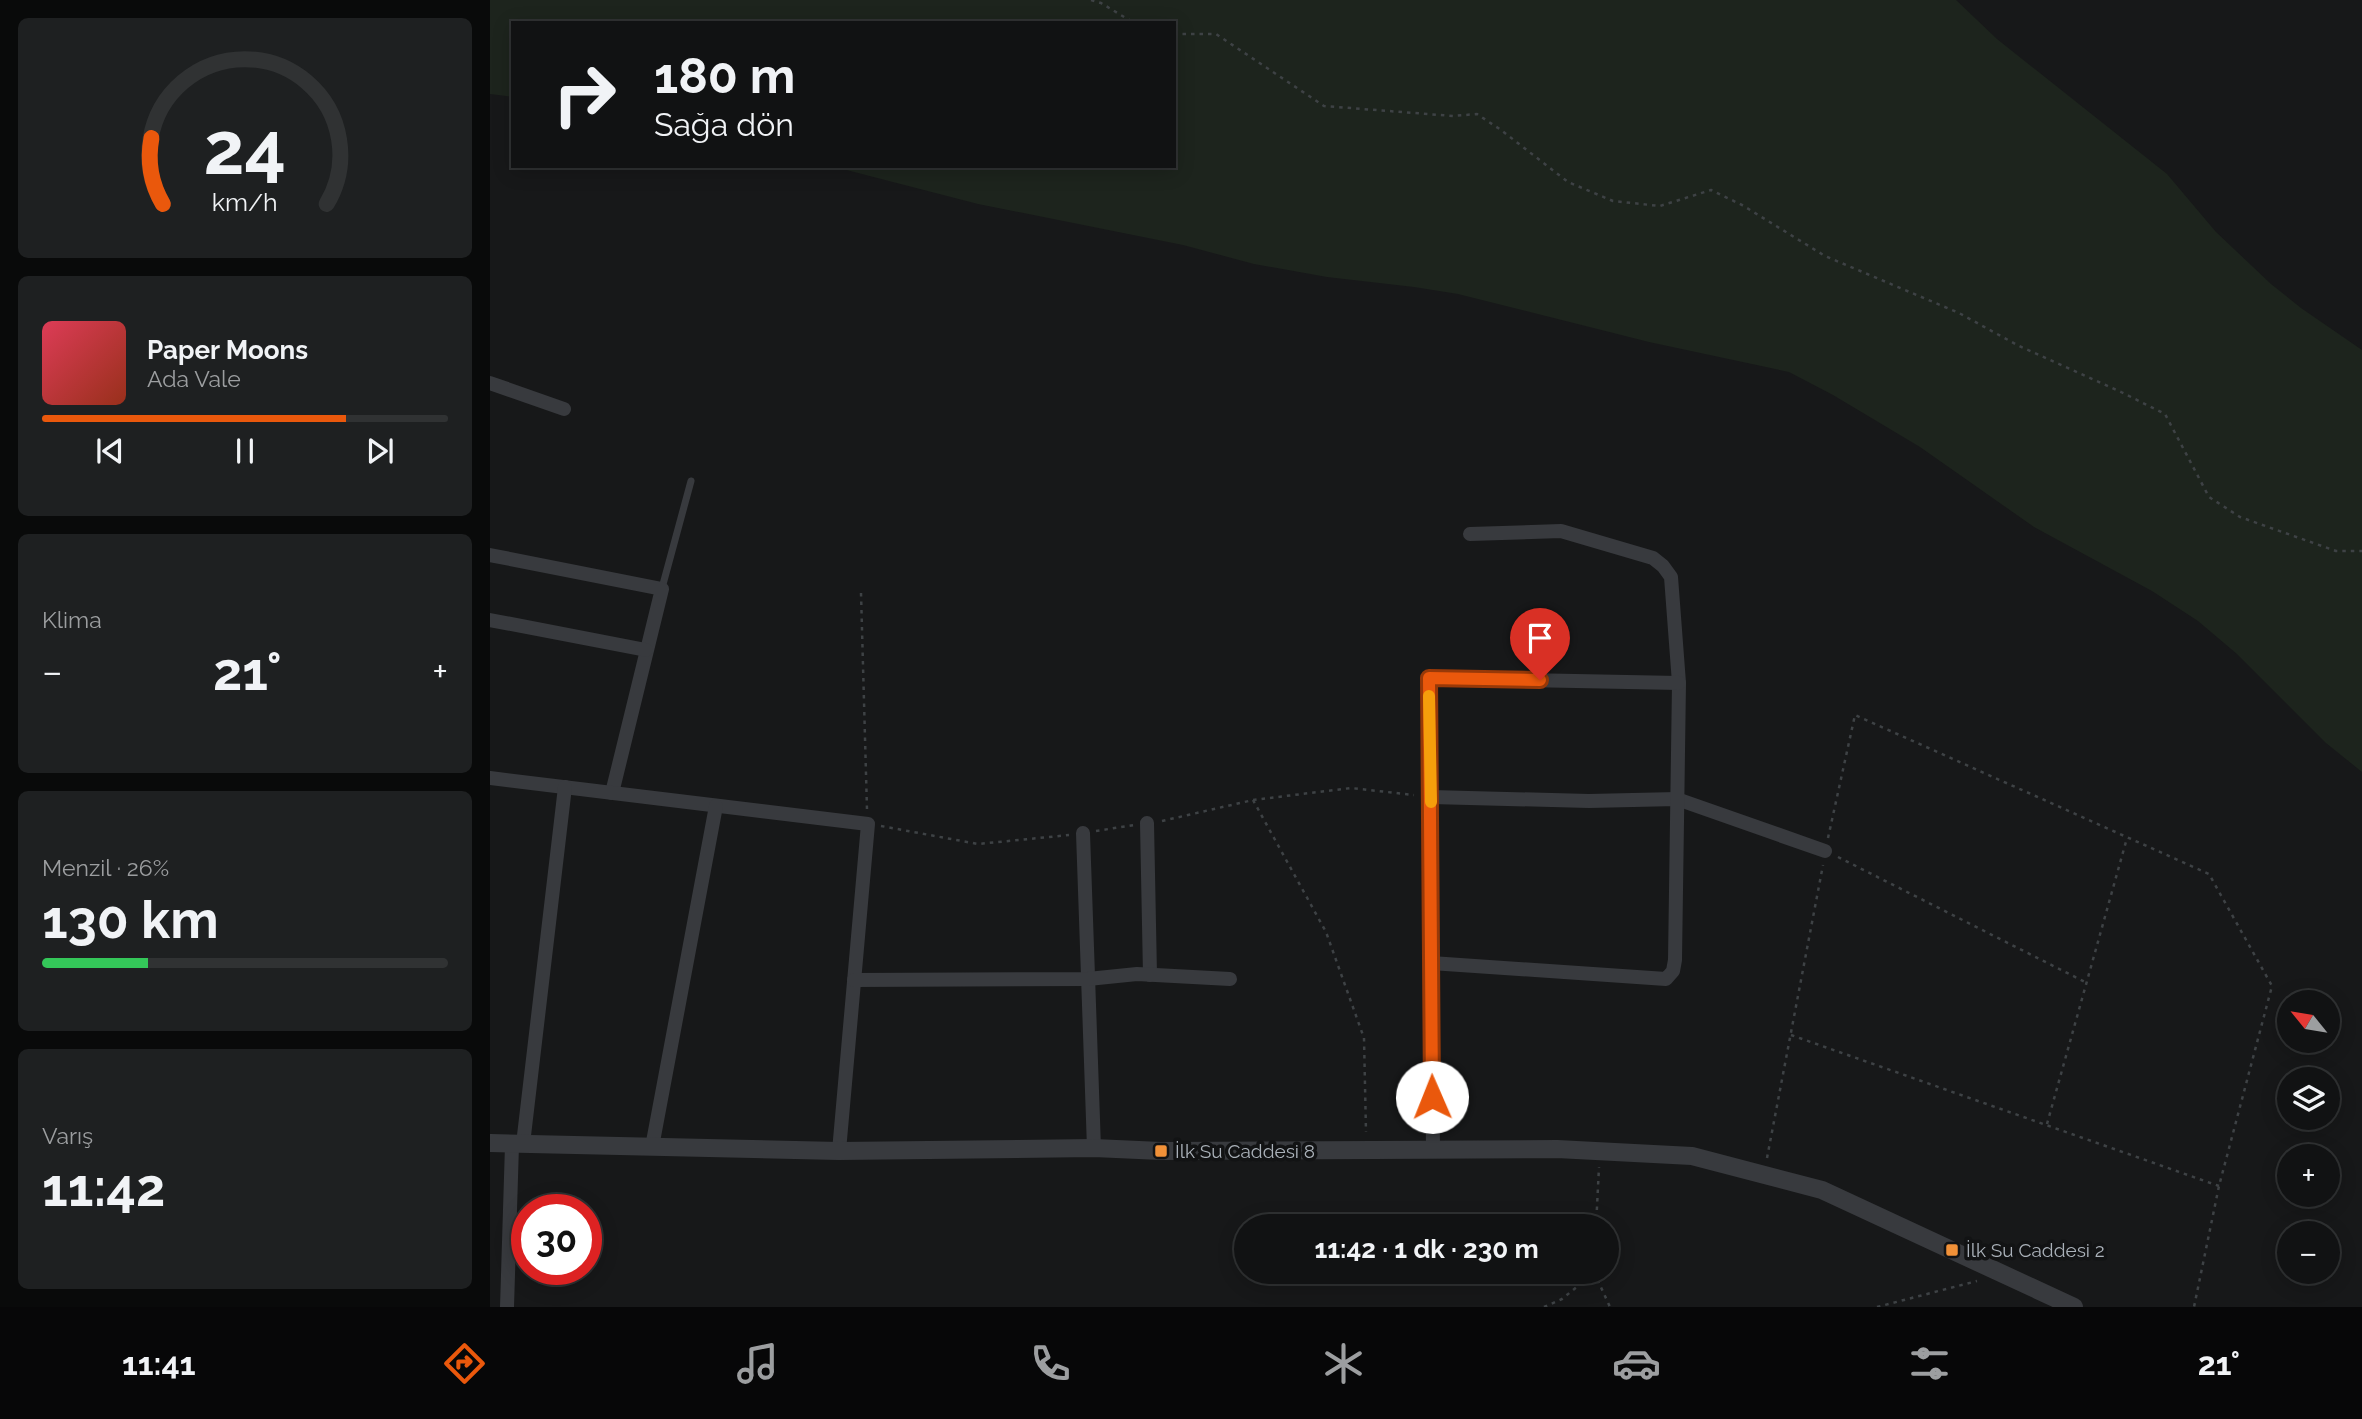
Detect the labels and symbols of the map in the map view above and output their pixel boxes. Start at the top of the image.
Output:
pin [1510,608,1570,680]
north arrow [2277,990,2340,1054]
position arrow [1395,1060,1469,1134]
place label: İlk Su Caddesi 8 [1175,1140,1315,1162]
marker: İlk Su Caddesi 8 [1153,1143,1169,1159]
speed limit sign: 30 [511,1194,602,1285]
place label: İlk Su Caddesi 2 [1966,1239,2105,1261]
marker: İlk Su Caddesi 2 [1944,1242,1960,1258]

